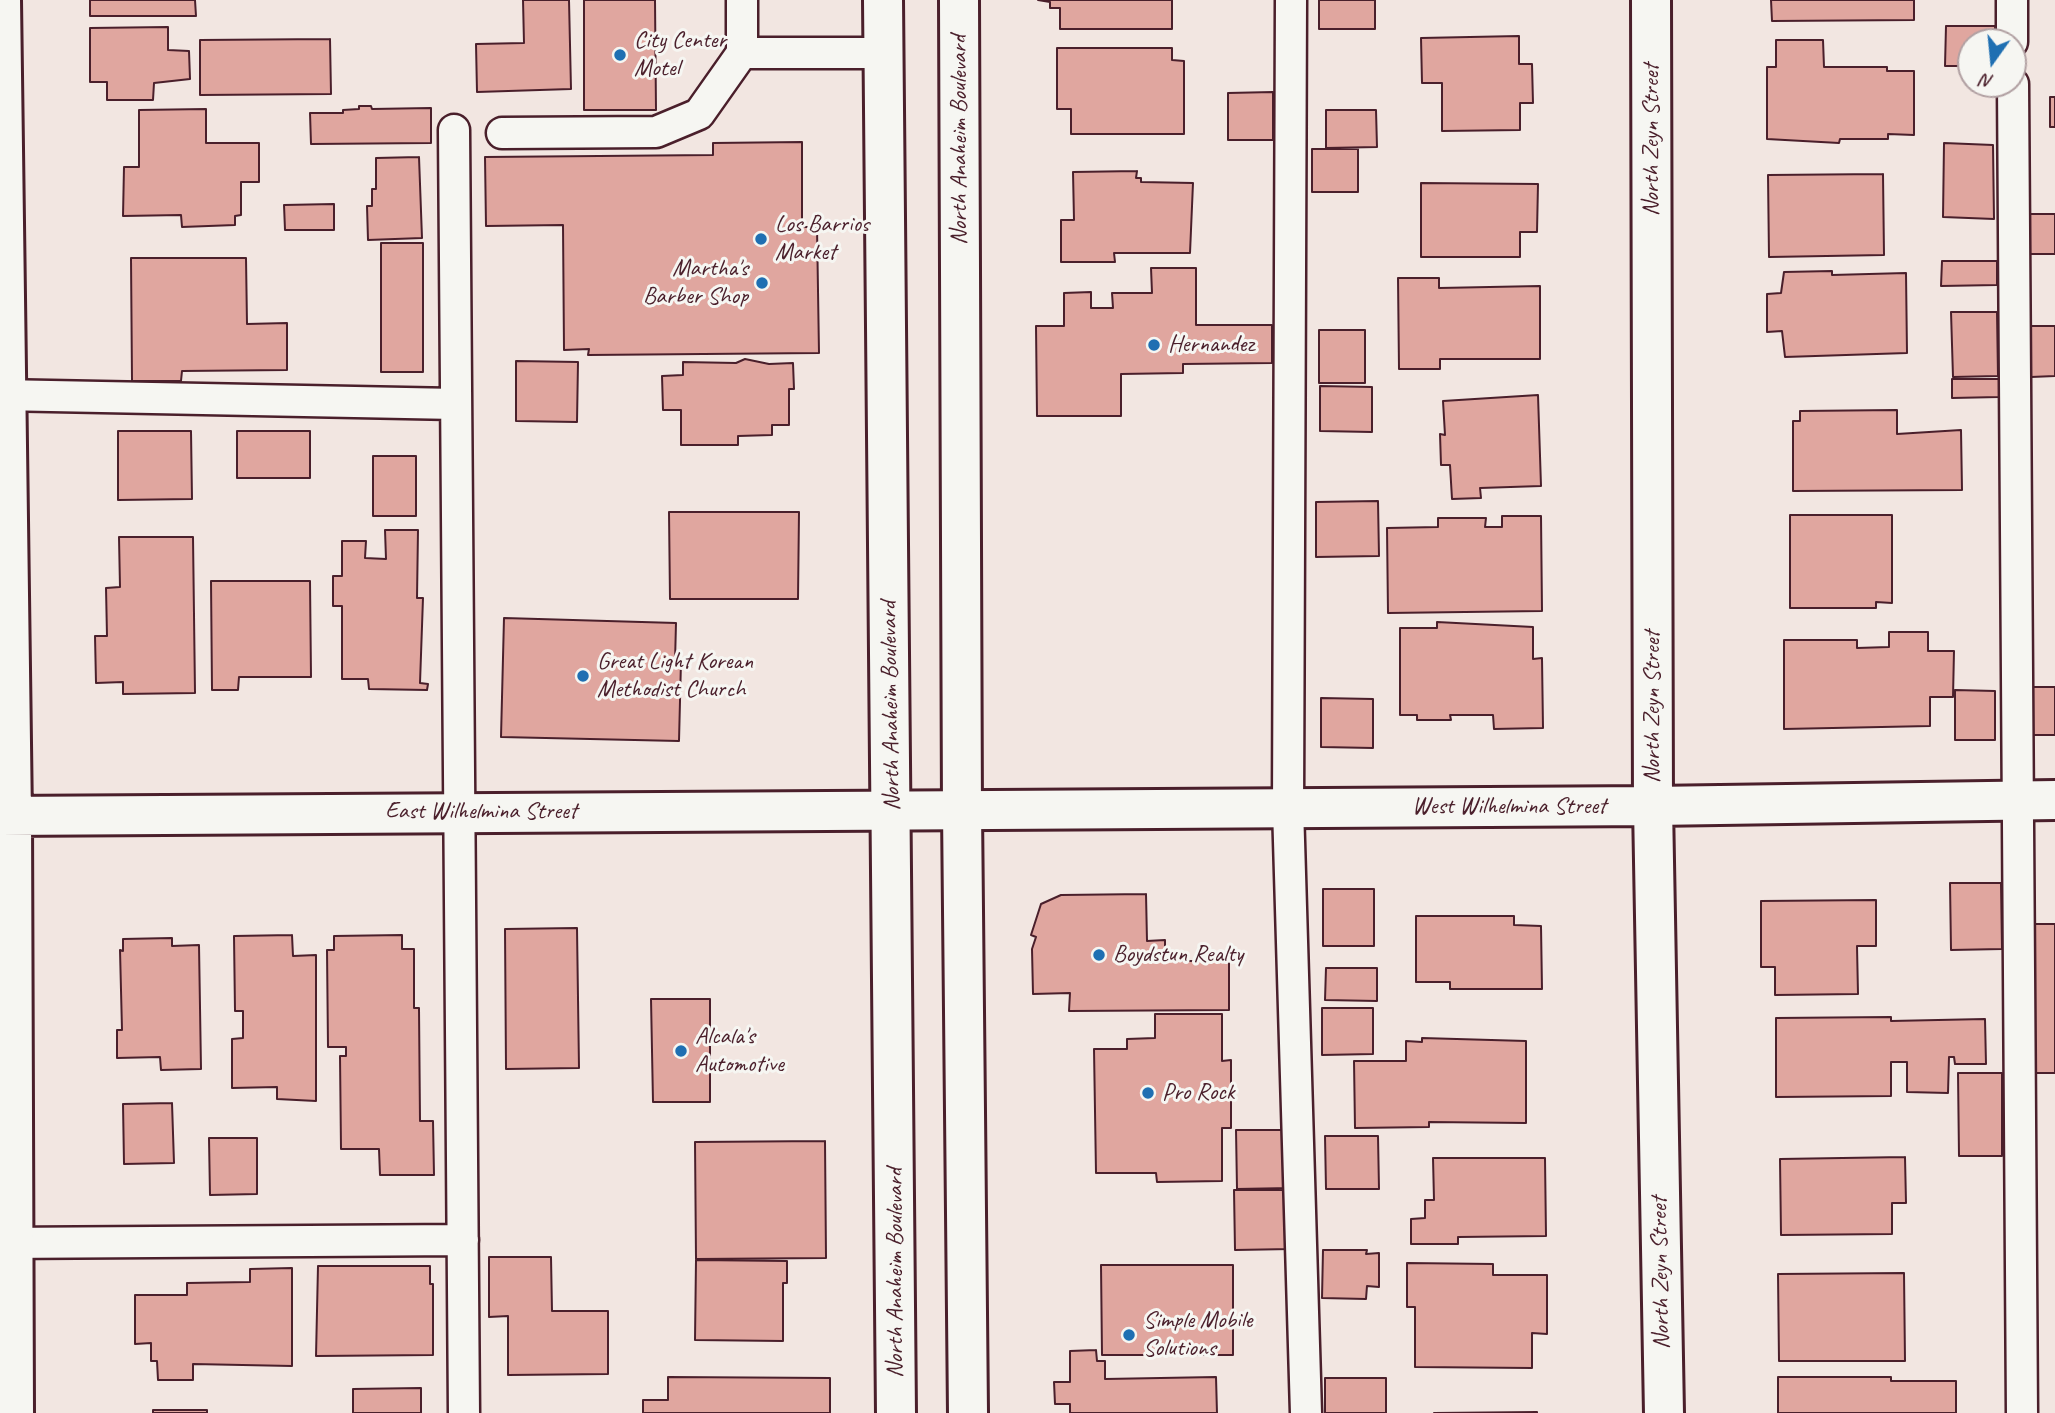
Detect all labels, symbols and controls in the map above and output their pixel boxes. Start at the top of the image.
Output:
place label: City Center Motel [634,27,726,83]
north arrow [1957,28,2027,98]
street label: North Anaheim Boulevard [946,35,974,245]
marker: City Center Motel [612,47,628,63]
street label: North Zeyn Street [1638,64,1666,216]
text: N [1978,68,1996,94]
place label: Los Barrios Market [775,211,869,267]
marker: Los Barrios Market [753,231,769,247]
place label: Martha's Barber Shop [643,255,748,311]
marker: Martha's Barber Shop [754,275,770,291]
place label: Hernandez [1168,331,1254,359]
marker: Hernandez [1146,337,1162,353]
street label: North Anaheim Boulevard [875,601,907,811]
street label: North Zeyn Street [1639,631,1667,783]
place label: Great Light Korean Methodist Church [597,648,753,704]
marker: Great Light Korean Methodist Church [575,668,591,684]
street label: West Wilhelmina Street [1412,793,1606,821]
street label: East Wilhelmina Street [385,798,577,826]
place label: Boydstun Realty [1113,941,1243,969]
marker: Boydstun Realty [1091,947,1107,963]
place label: Alcala's Automotive [695,1023,784,1079]
marker: Alcala's Automotive [673,1043,689,1059]
place label: Pro Rock [1162,1079,1234,1107]
marker: Pro Rock [1140,1085,1156,1101]
street label: North Anaheim Boulevard [882,1168,910,1378]
street label: North Zeyn Street [1645,1196,1677,1350]
place label: Simple Mobile Solutions [1143,1307,1252,1363]
marker: Simple Mobile Solutions [1121,1327,1137,1343]

